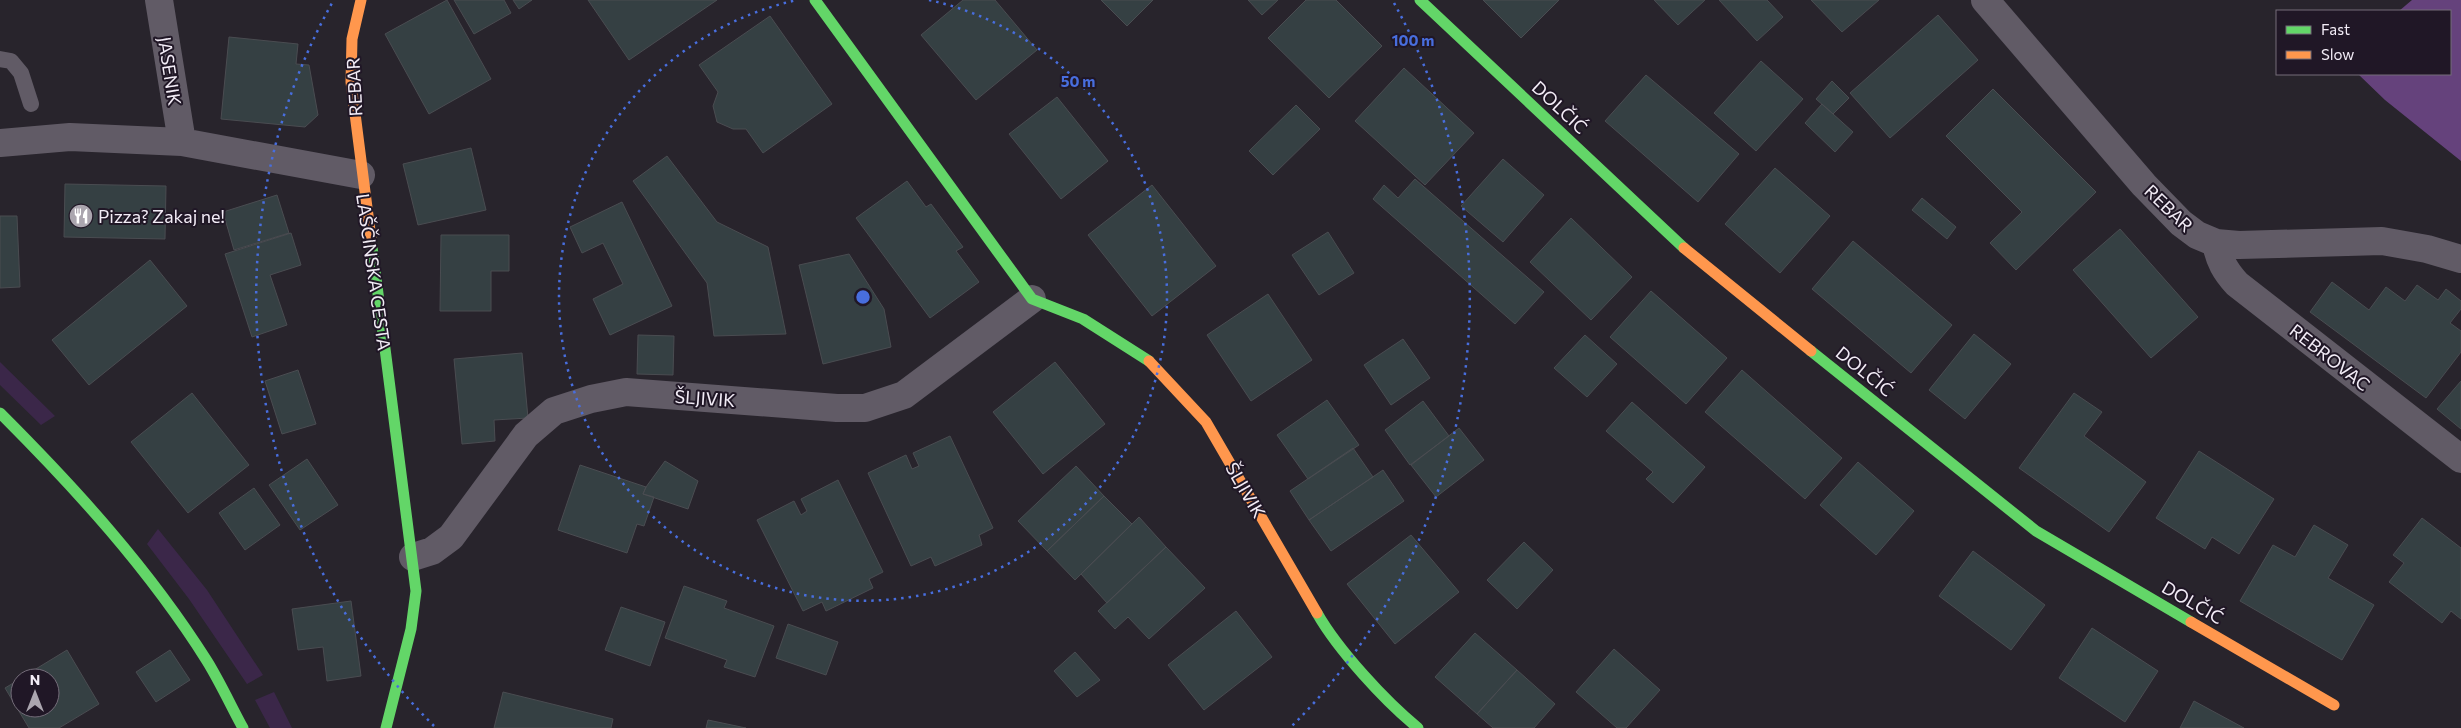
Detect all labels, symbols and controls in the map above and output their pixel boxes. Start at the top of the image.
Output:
legend [2276,10,2451,75]
text: Fast [2321,20,2350,38]
text: 100 m [1392,31,1434,49]
street label: JASENIK [154,35,186,107]
text: Slow [2321,45,2354,63]
street label: REBAR [341,57,367,117]
text: 50 m [1061,72,1095,90]
street label: DOLČIĆ [1528,76,1592,138]
street label: REBAR [2140,180,2198,236]
street label: LAŠČINSKA CESTA [352,192,396,352]
restaurant icon: Pizza? Zakaj ne! [68,203,94,229]
place label: Pizza? Zakaj ne! [98,205,225,227]
centre of rings [854,288,872,306]
street label: REBROVAC [2286,319,2374,395]
street label: DOLČIĆ [1832,341,1898,401]
street label: ŠLJIVIK [674,385,736,411]
street label: ŠLJIVIK [1221,458,1271,522]
street label: DOLČIĆ [2158,576,2228,628]
north arrow [10,668,60,718]
text: N [30,671,40,688]

